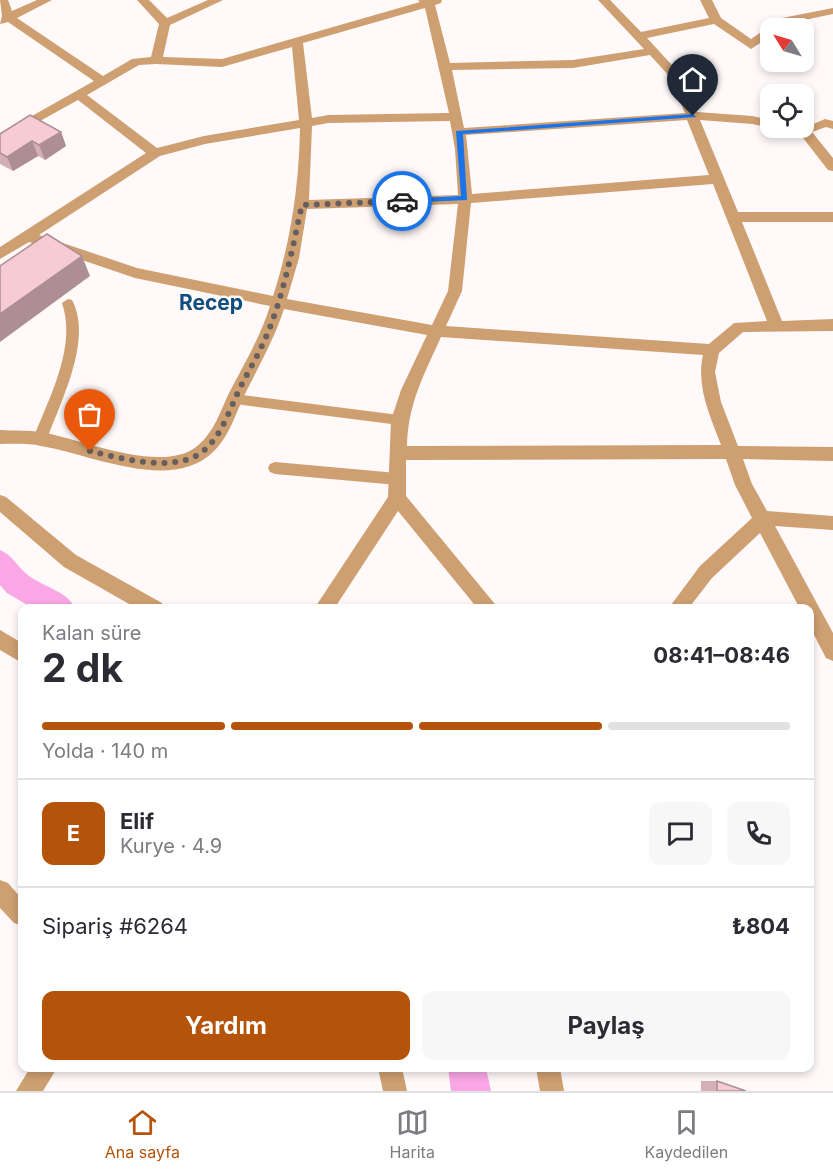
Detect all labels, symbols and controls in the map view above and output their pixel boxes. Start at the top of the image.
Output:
north arrow [760,18,814,72]
map controls [760,18,814,138]
pin [667,54,718,116]
icon: home [676,63,709,96]
button: locate [760,84,814,138]
courier [372,171,432,231]
icon: car [386,185,419,218]
district label: Recep [179,290,243,315]
pin [64,389,115,451]
icon: bag [73,398,106,431]
text: Kalan süre [42,621,141,645]
text: 08:41–08:46 [653,642,790,668]
text: 2 dk [42,644,123,691]
text: Yolda · 140 m [42,739,168,763]
button: chat [649,802,712,865]
button: phone [727,802,790,865]
text: Elif [120,808,154,834]
text: E [67,820,80,846]
text: Kurye · 4.9 [120,834,222,858]
text: Sipariş #6264 [42,913,188,939]
text: ₺804 [732,913,790,939]
button: Yardım [42,991,410,1060]
button: Paylaş [422,991,790,1060]
tab: Ana sayfa [105,1106,180,1162]
tab: Harita [390,1106,435,1162]
tab: Kaydedilen [645,1106,728,1162]

